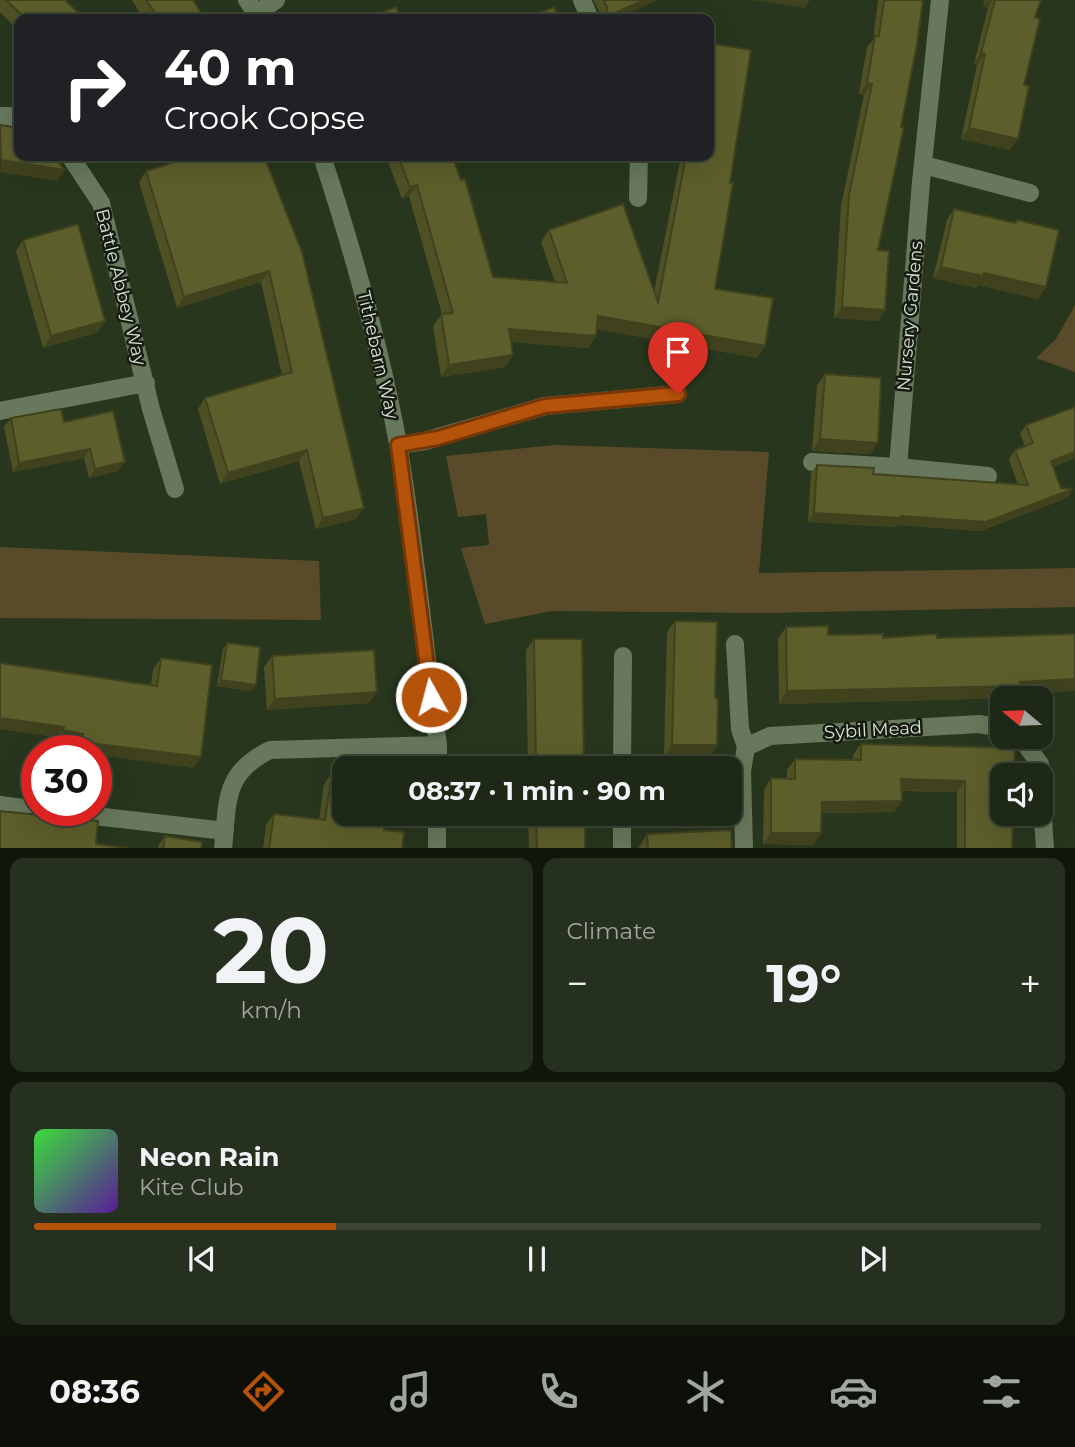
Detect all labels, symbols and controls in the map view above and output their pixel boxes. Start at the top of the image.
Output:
text: 40 m [164,38,296,97]
icon: right [49,42,140,133]
text: Crook Copse [164,98,365,137]
street label: Battle Abbey Way [91,206,151,368]
street label: Nursery Gardens [892,240,928,392]
street label: Tithebarn Way [353,289,404,422]
pin [648,322,708,394]
icon: arrive [659,333,697,371]
position arrow [394,660,468,734]
north arrow [990,686,1054,749]
map controls [990,686,1053,826]
street label: Sybil Mead [823,716,923,744]
speed limit sign: 30 [21,735,112,826]
button: sound [990,763,1053,826]
text: 08:37 · 1 min · 90 m [408,775,666,807]
text: 20 [214,895,329,1006]
text: Climate [567,917,656,945]
text: 19° [766,952,841,1015]
text: − [567,960,588,1007]
text: + [1019,960,1041,1007]
text: km/h [241,996,302,1024]
text: Neon Rain [139,1141,280,1173]
text: Kite Club [139,1173,244,1201]
icon: previous [183,1240,221,1278]
icon: pause [518,1240,556,1278]
icon: next [854,1240,892,1278]
icon: directions [239,1367,288,1416]
icon: music [386,1367,435,1416]
icon: phone [534,1367,583,1416]
icon: climate [681,1367,730,1416]
icon: car [829,1367,878,1416]
icon: filters [977,1367,1026,1416]
text: 08:36 [49,1372,140,1411]

